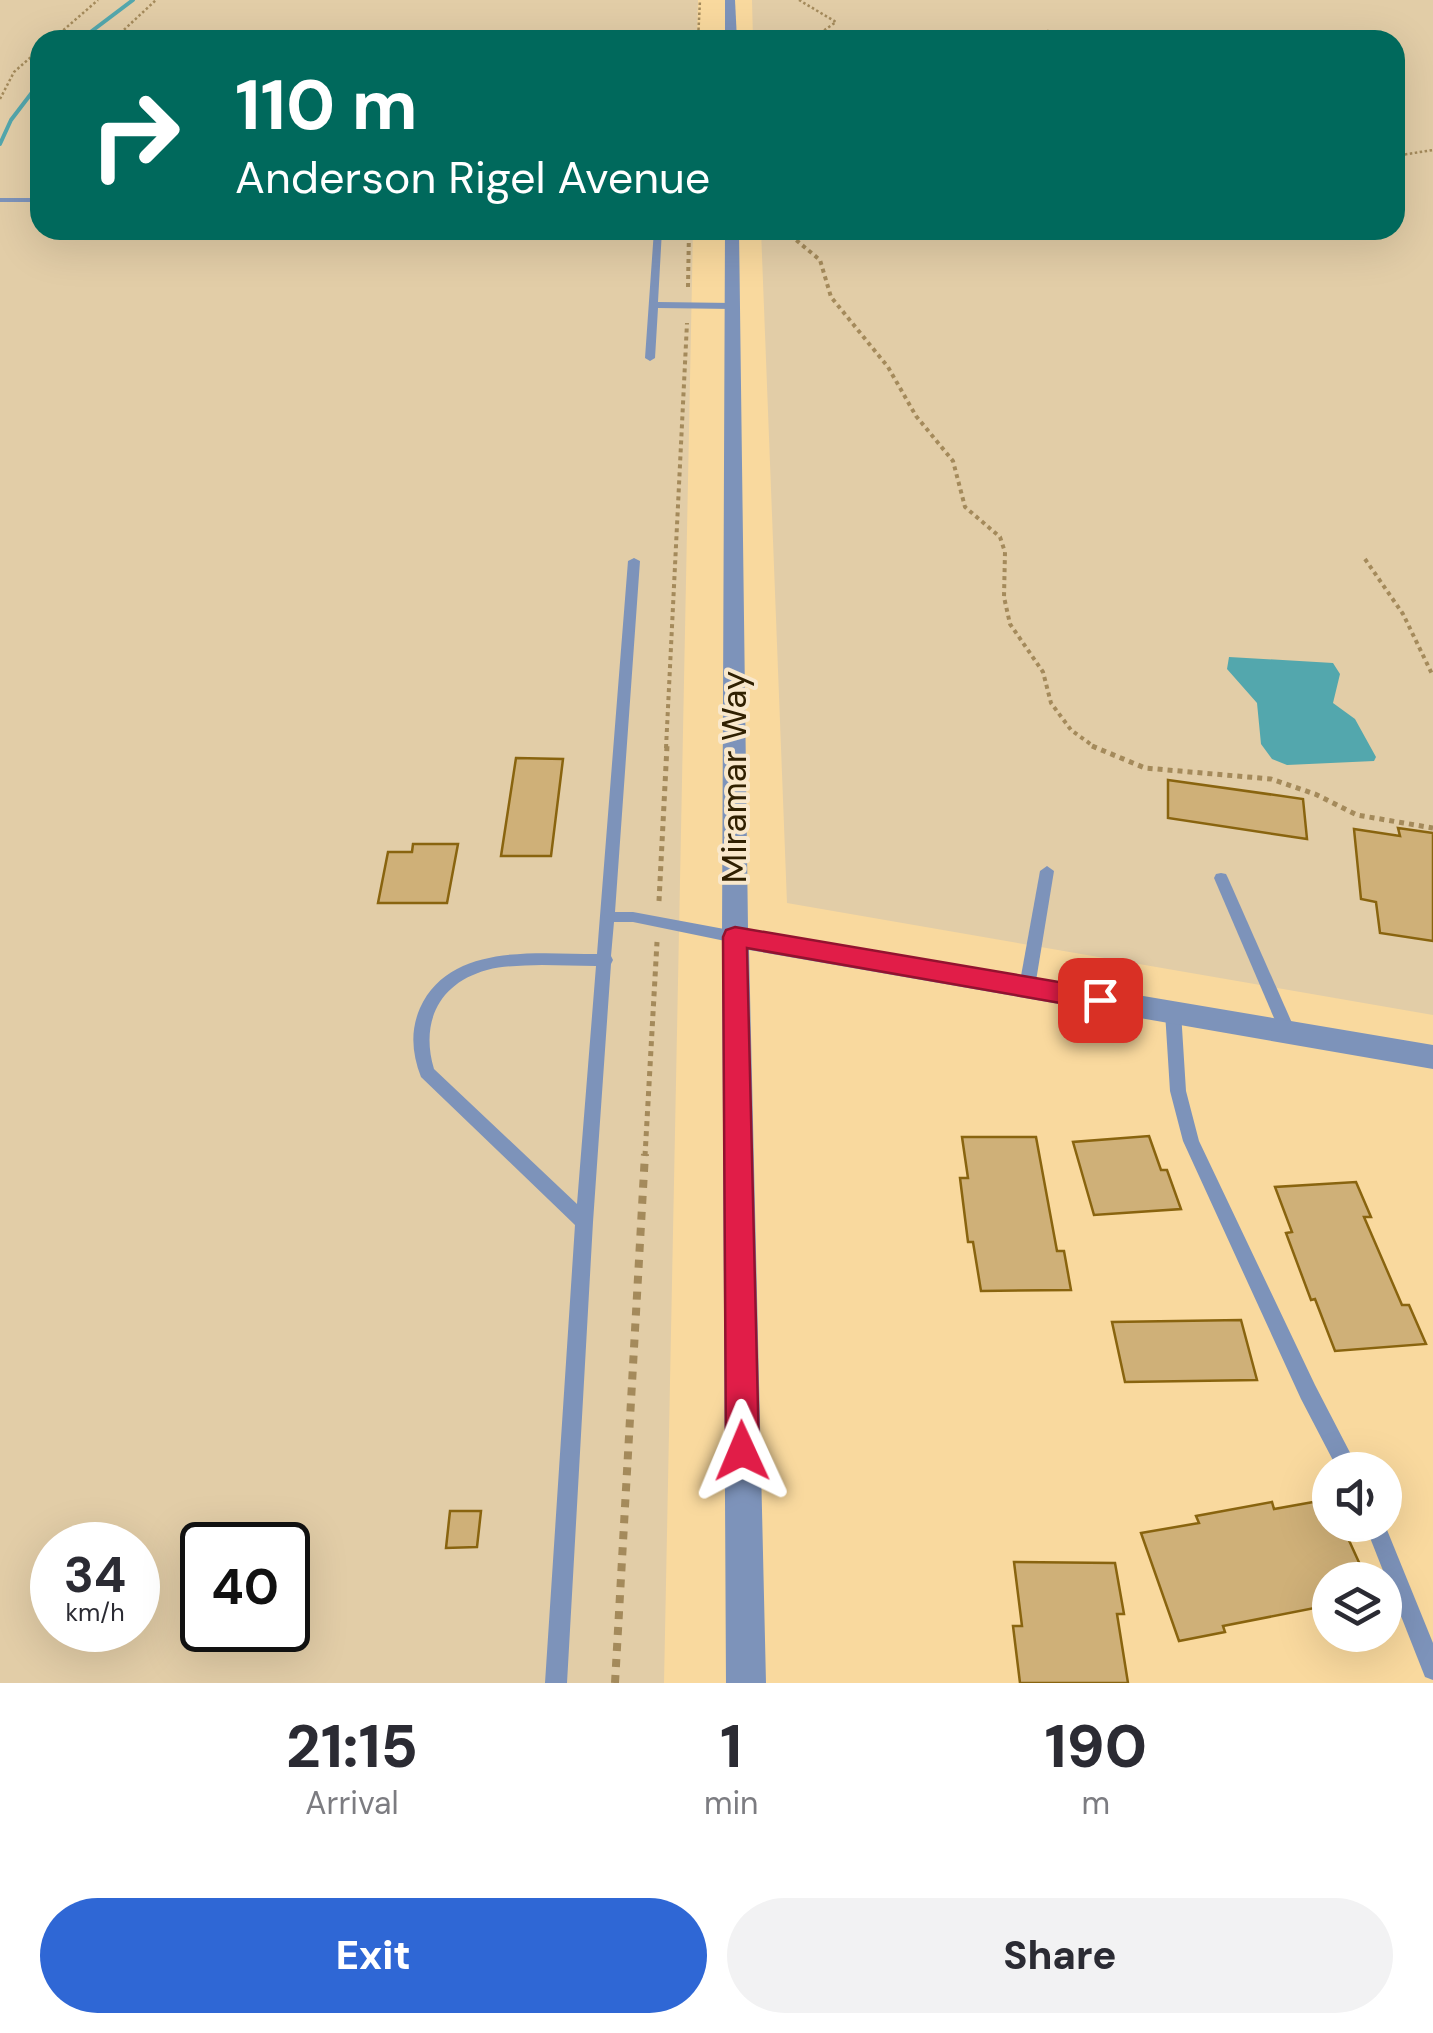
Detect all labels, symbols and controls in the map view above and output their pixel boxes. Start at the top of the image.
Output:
text: 110 m [235,60,418,151]
icon: right [70,70,200,200]
text: Anderson Rigel Avenue [235,148,710,207]
street label: Miramar Way [711,671,757,883]
pin [1058,958,1143,1043]
icon: arrive [1073,973,1128,1028]
position arrow [690,1399,794,1503]
map controls [1312,1452,1402,1652]
button: sound [1312,1452,1402,1542]
speed limit sign: 40 [180,1522,310,1652]
text: 34 [64,1542,126,1608]
button: layers [1312,1562,1402,1652]
text: km/h [65,1596,125,1629]
text: 21:15 [286,1707,418,1786]
text: 1 [720,1707,742,1786]
text: 190 [1044,1707,1147,1786]
text: Arrival [305,1782,399,1824]
text: min [704,1782,758,1824]
text: m [1081,1782,1110,1824]
button: Exit [40,1898,707,2013]
button: Share [727,1898,1393,2013]

